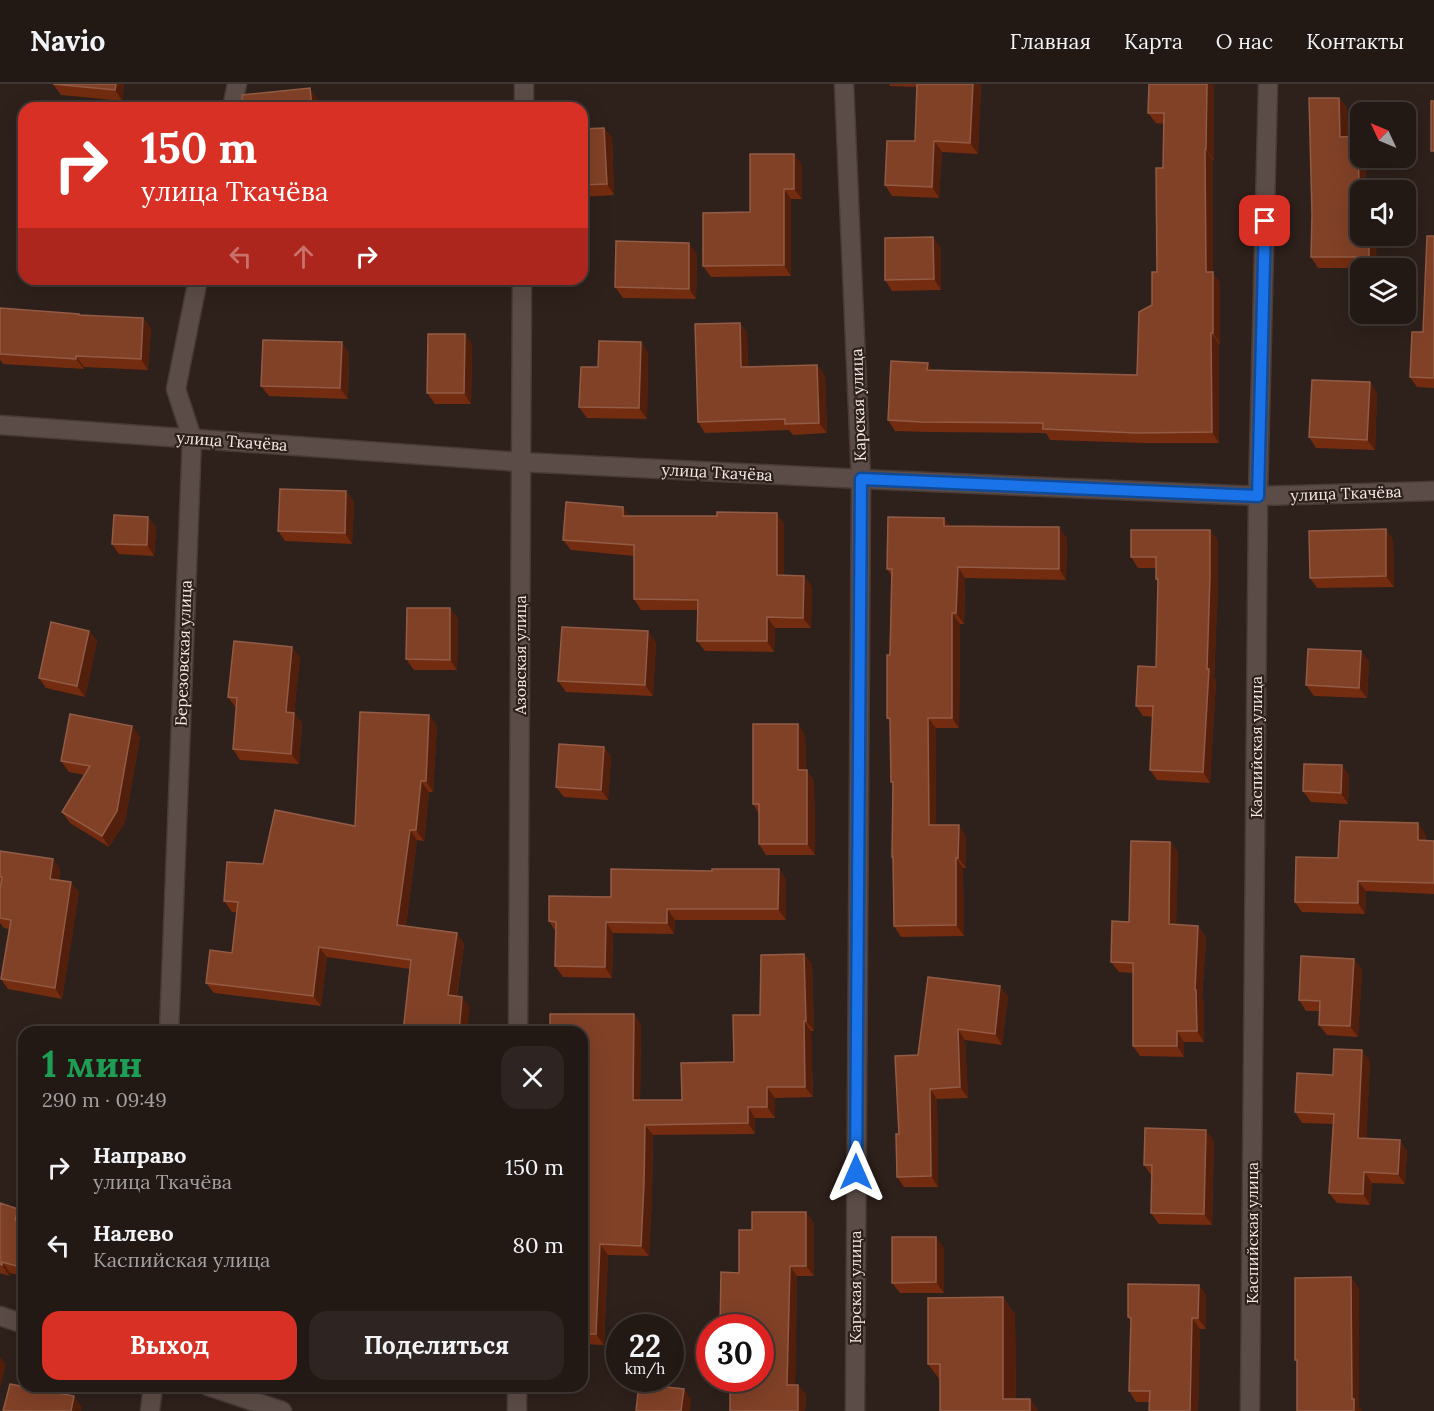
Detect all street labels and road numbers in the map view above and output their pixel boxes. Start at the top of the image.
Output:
street label: Карская улица [846,348,870,462]
street label: улица Ткачёва [176,427,288,455]
street label: улица Ткачёва [661,459,773,485]
street label: улица Ткачёва [1290,481,1402,505]
street label: Березовская улица [170,580,196,726]
street label: Азовская улица [510,595,530,716]
street label: Каспийская улица [1246,676,1266,818]
street label: Каспийская улица [1242,1162,1262,1304]
street label: Карская улица [845,1230,865,1344]

